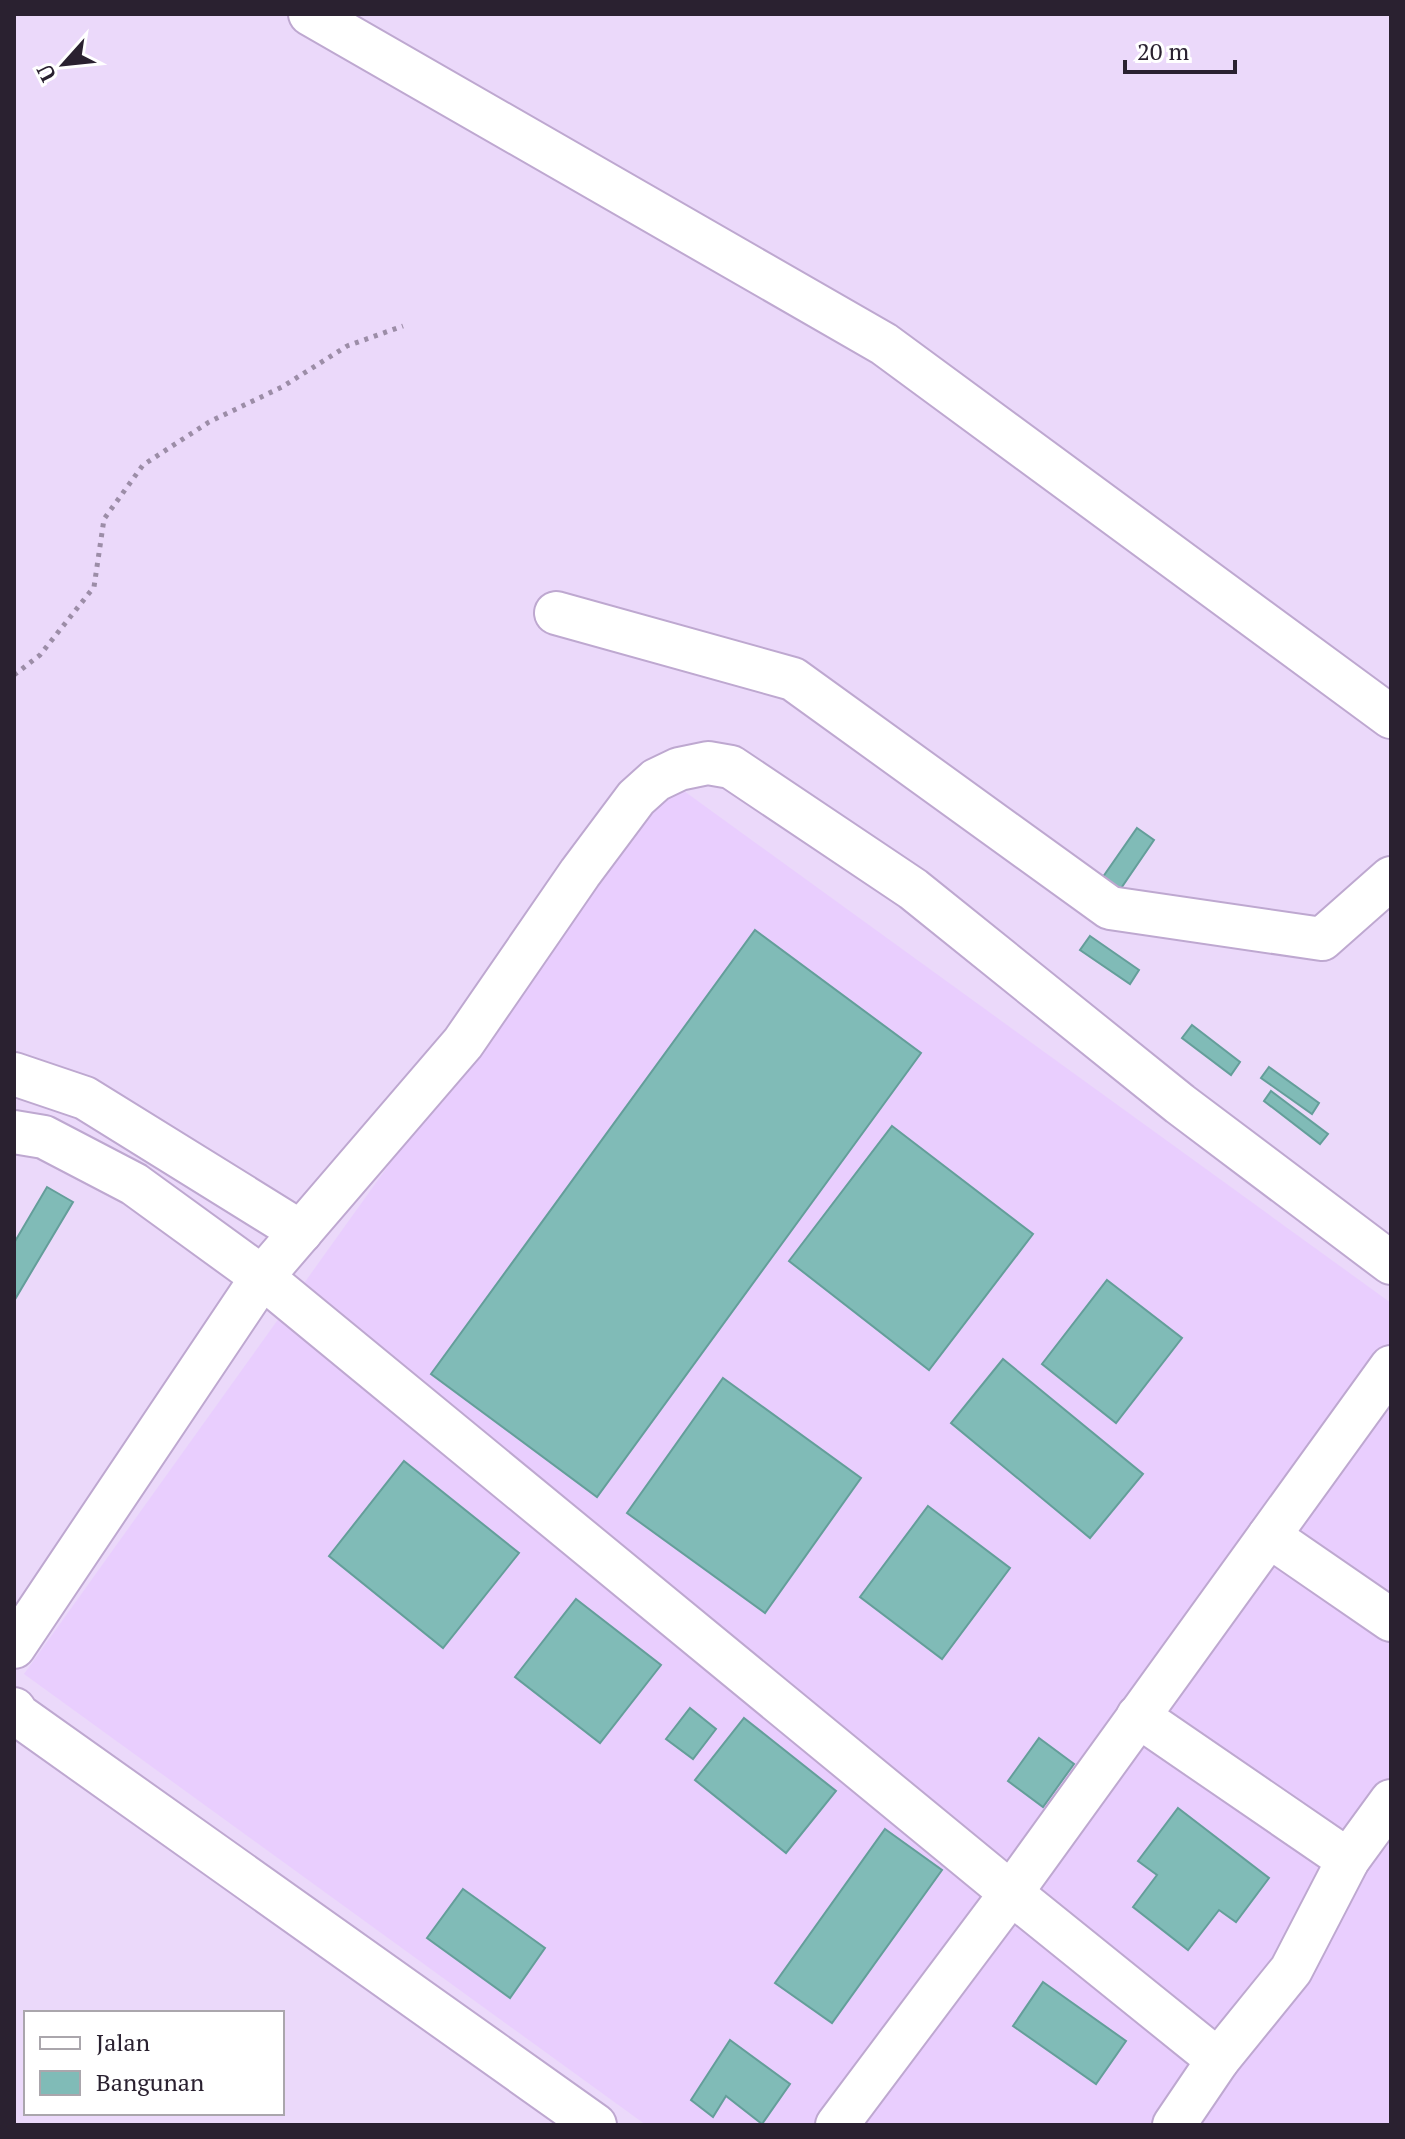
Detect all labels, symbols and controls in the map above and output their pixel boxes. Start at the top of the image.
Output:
north arrow [24,24,104,104]
scale bar [1125,24,1235,74]
text: 20 m [1137,35,1189,67]
text: U [29,59,62,87]
legend [24,2011,284,2115]
text: Jalan [96,2026,150,2058]
text: Bangunan [96,2066,204,2098]

